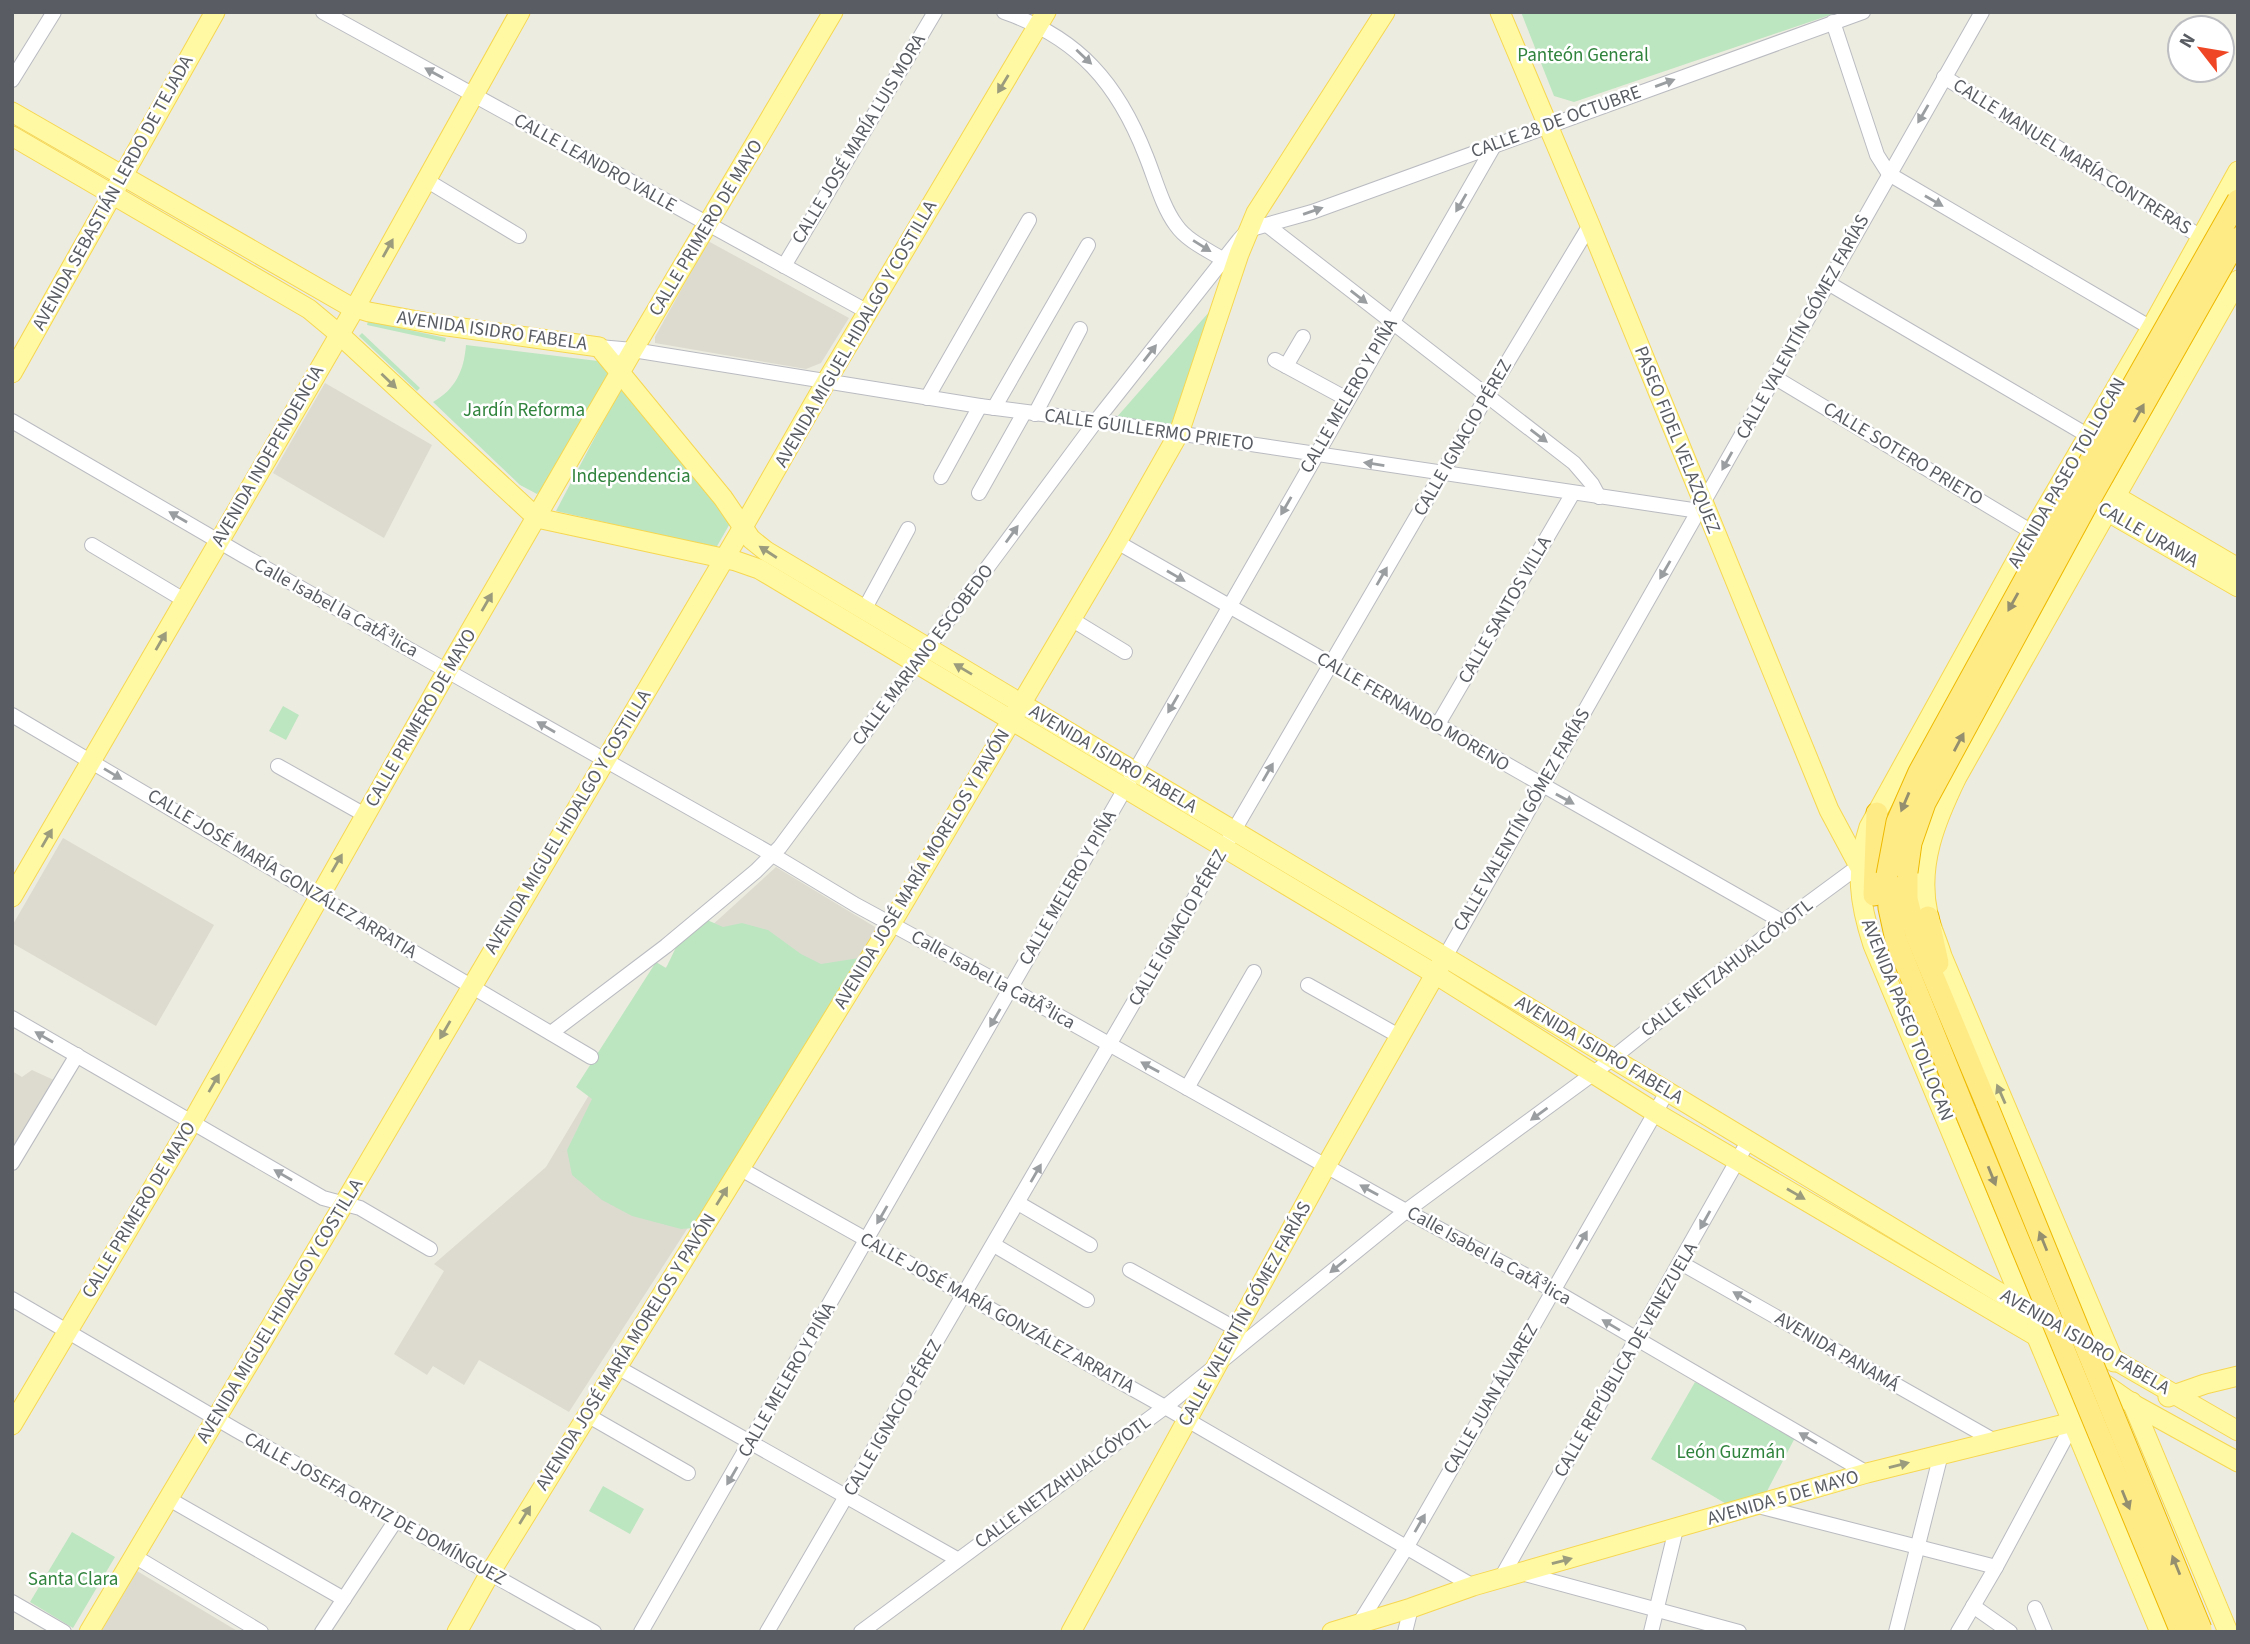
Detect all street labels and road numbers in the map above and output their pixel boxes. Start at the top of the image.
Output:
street label: CALLE JOSÉ MARÍA LUIS MORA [785,28,933,249]
street label: AVENIDA SEBASTIÁN LERDO DE TEJADA [26,50,200,335]
street label: CALLE MANUEL MARÍA CONTRERAS [1948,72,2196,242]
street label: CALLE 28 DE OCTUBRE [1467,79,1645,165]
street label: CALLE LEANDRO VALLE [509,107,681,219]
street label: CALLE PRIMERO DE MAYO [642,135,770,321]
street label: AVENIDA MIGUEL HIDALGO Y COSTILLA [768,195,944,472]
street label: CALLE VALENTÍN GÓMEZ FARÍAS [1730,210,1876,444]
street label: AVENIDA ISIDRO FABELA [395,304,589,358]
street label: CALLE MELERO Y PIÑA [1294,313,1405,479]
street label: PASEO FIDEL VELAZQUEZ [1627,342,1727,538]
street label: CALLE IGNACIO PÉREZ [1407,355,1519,521]
street label: AVENIDA INDEPENDENCIA [205,360,331,552]
street label: AVENIDA PASEO TOLLOCAN [2001,373,2133,573]
street label: CALLE SOTERO PRIETO [1818,396,1988,512]
street label: CALLE GUILLERMO PRIETO [1043,402,1255,458]
street label: CALLE URAWA [2093,495,2204,575]
street label: CALLE SANTOS VILLA [1452,531,1559,689]
street label: Calle Isabel la CatÃ³lica [249,552,423,664]
street label: CALLE MARIANO ESCOBEDO [846,559,1000,751]
street label: CALLE PRIMERO DE MAYO [359,624,483,812]
street label: CALLE FERNANDO MORENO [1311,646,1515,778]
street label: AVENIDA MIGUEL HIDALGO Y COSTILLA [478,684,658,959]
street label: AVENIDA ISIDRO FABELA [1024,698,1203,820]
street label: CALLE VALENTÍN GÓMEZ FARÍAS [1447,703,1597,937]
street label: AVENIDA JOSÉ MARÍA MORELOS Y PAVÓN [827,724,1017,1014]
street label: CALLE JOSÉ MARÍA GONZÁLEZ ARRATIA [142,783,422,966]
street label: CALLE MELERO Y PIÑA [1013,805,1124,971]
street label: CALLE IGNACIO PÉREZ [1122,845,1234,1011]
street label: CALLE NETZAHUALCÓYOTL [1635,892,1819,1044]
street label: AVENIDA PASEO TOLLOCAN [1854,915,1960,1125]
street label: Calle Isabel la CatÃ³lica [906,924,1080,1036]
street label: AVENIDA ISIDRO FABELA [1510,989,1689,1111]
street label: CALLE PRIMERO DE MAYO [75,1117,203,1303]
street label: AVENIDA MIGUEL HIDALGO Y COSTILLA [190,1173,370,1448]
street label: CALLE VALENTÍN GÓMEZ FARÍAS [1172,1197,1318,1431]
street label: Calle Isabel la CatÃ³lica [1402,1200,1576,1312]
street label: AVENIDA JOSÉ MARÍA MORELOS Y PAVÓN [529,1208,723,1496]
street label: CALLE JOSÉ MARÍA GONZÁLEZ ARRATIA [855,1226,1140,1400]
street label: CALLE REPÚBLICA DE VENEZUELA [1548,1237,1705,1482]
street label: AVENIDA ISIDRO FABELA [1995,1282,2175,1402]
street label: CALLE MELERO Y PIÑA [732,1297,843,1463]
street label: AVENIDA PANAMÁ [1770,1305,1905,1399]
street label: CALLE JUAN ÁLVAREZ [1437,1319,1545,1479]
street label: CALLE IGNACIO PÉREZ [837,1335,949,1501]
street label: CALLE NETZAHUALCÓYOTL [969,1409,1157,1555]
street label: CALLE JOSEFA ORTIZ DE DOMÍNGUEZ [239,1426,511,1592]
street label: AVENIDA 5 DE MAYO [1704,1463,1862,1533]

